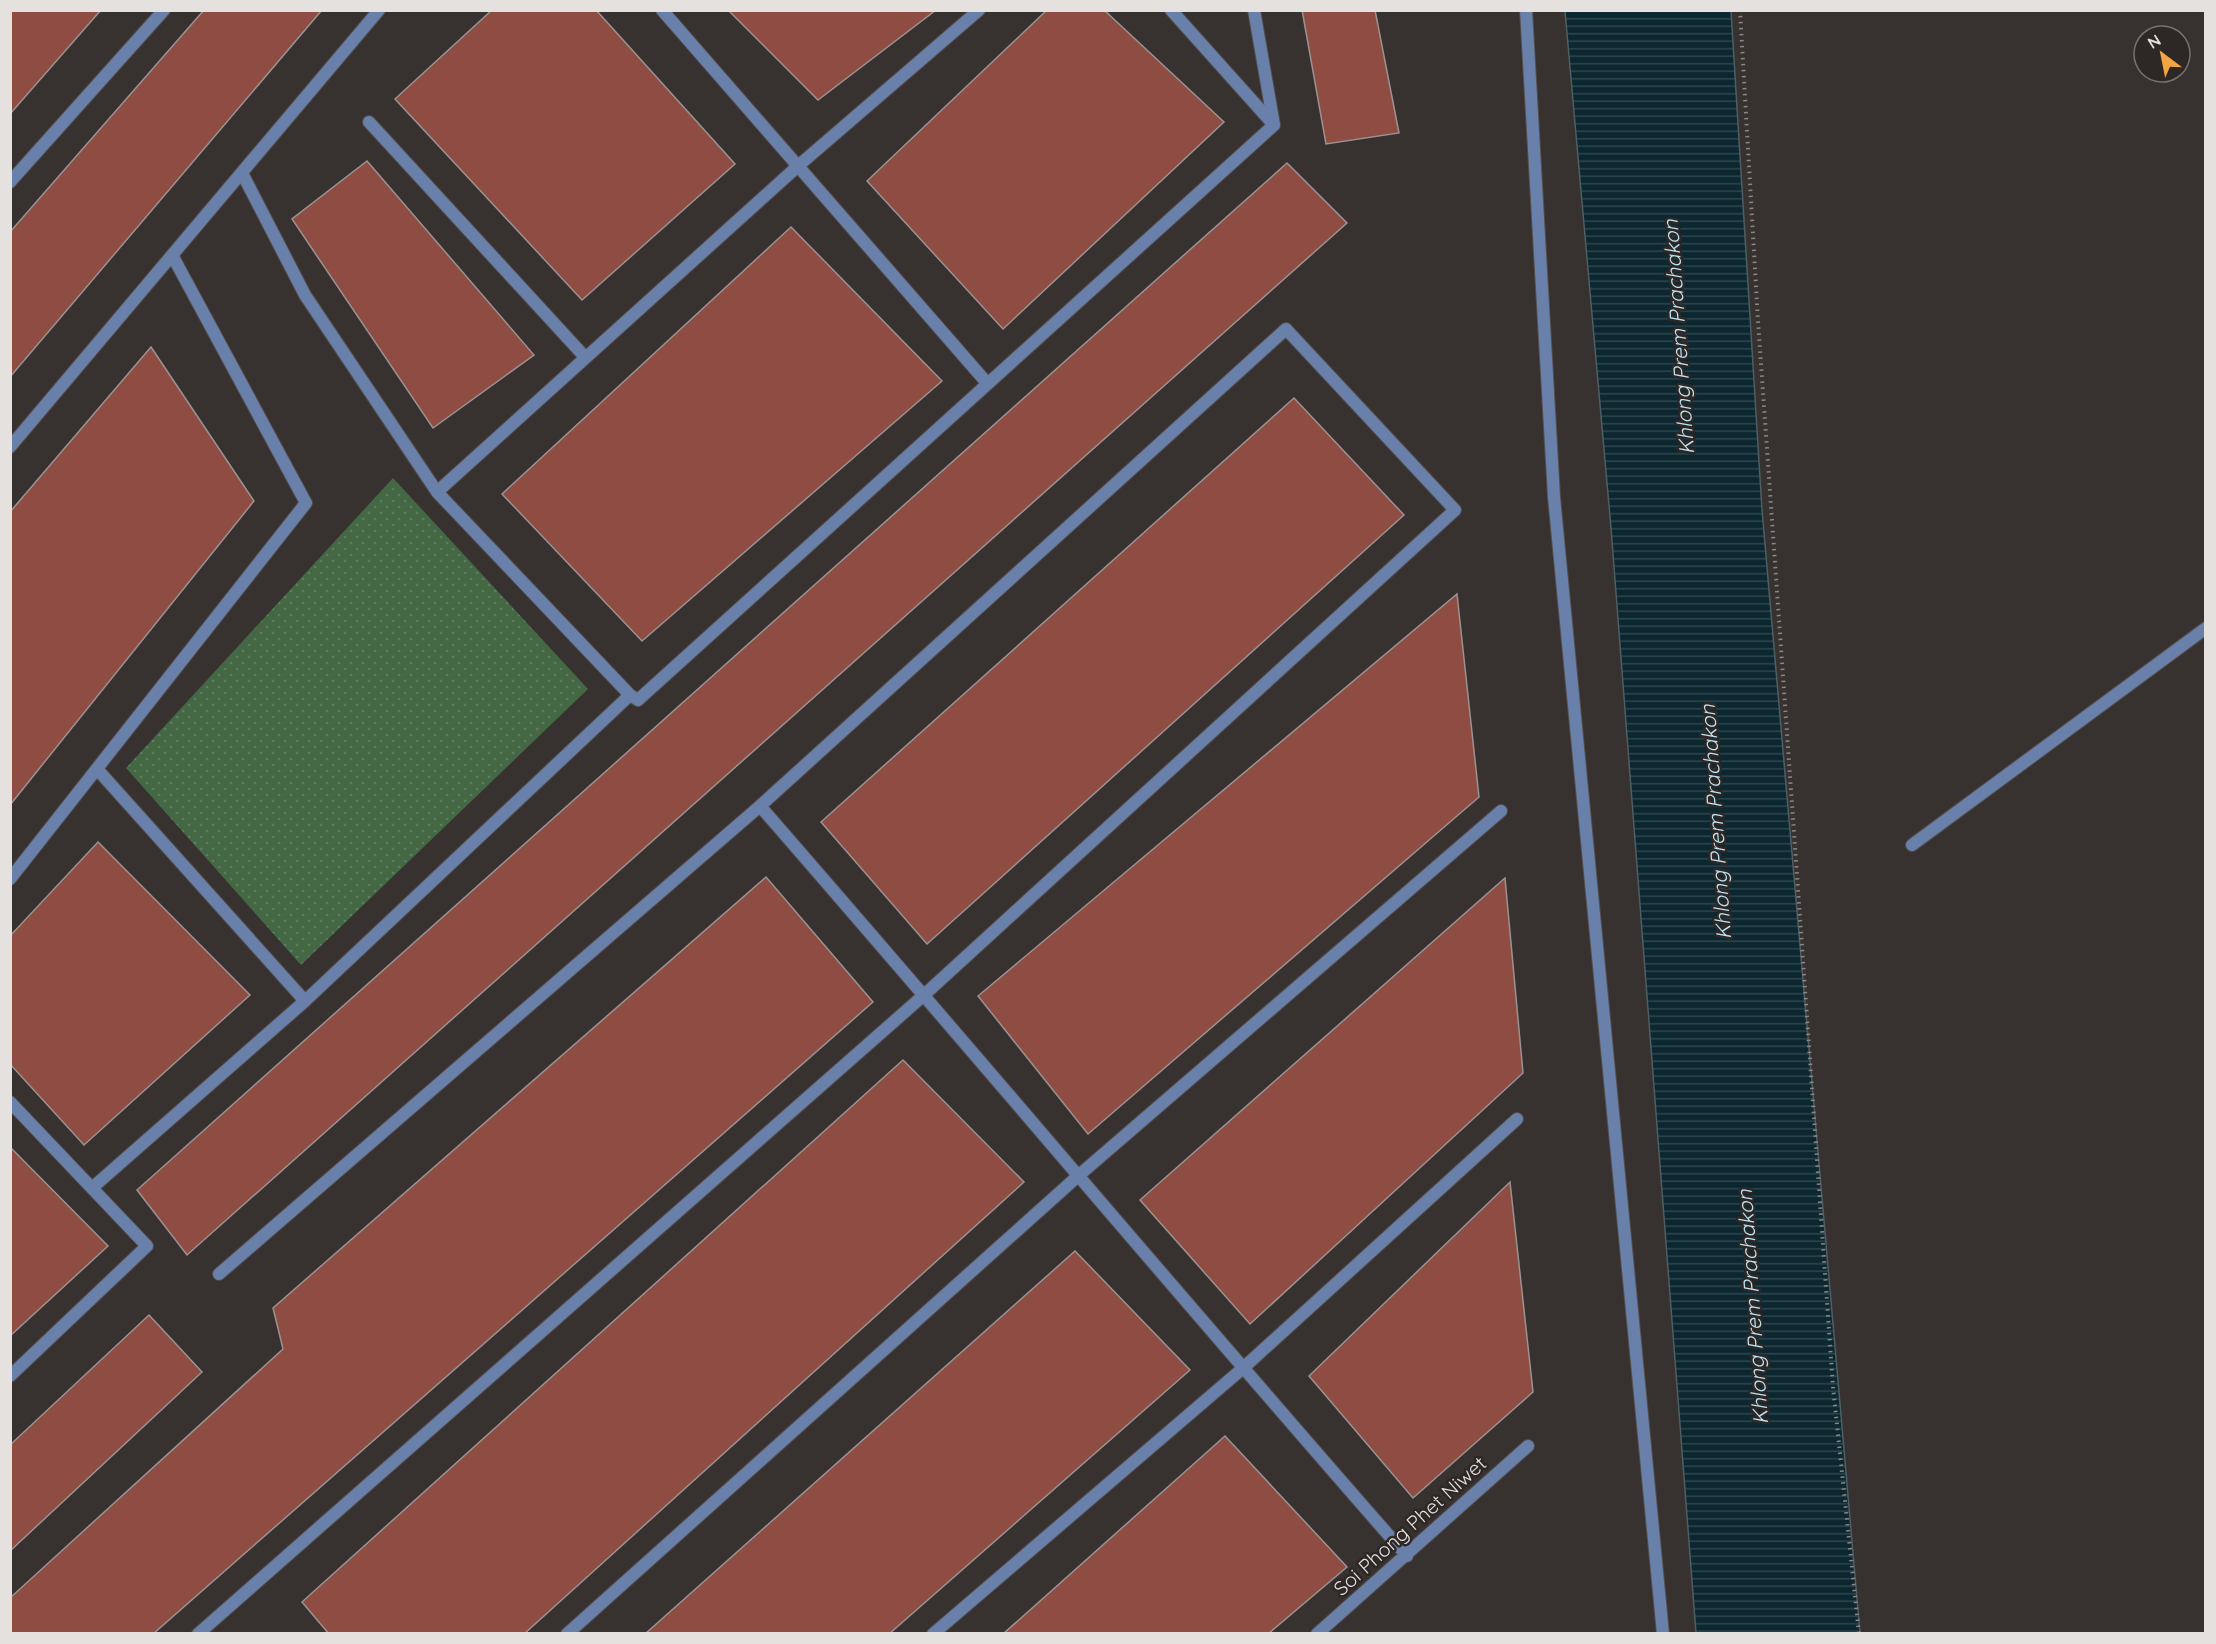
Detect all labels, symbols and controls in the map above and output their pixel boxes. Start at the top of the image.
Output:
north arrow [2132,24,2192,84]
text: N [2144,30,2164,53]
water label: Khlong Prem Prachakon [1657,218,1699,455]
water label: Khlong Prem Prachakon [1694,703,1736,940]
water label: Khlong Prem Prachakon [1731,1188,1773,1425]
street label: Soi Phong Phet Niwet [1328,1450,1491,1601]

